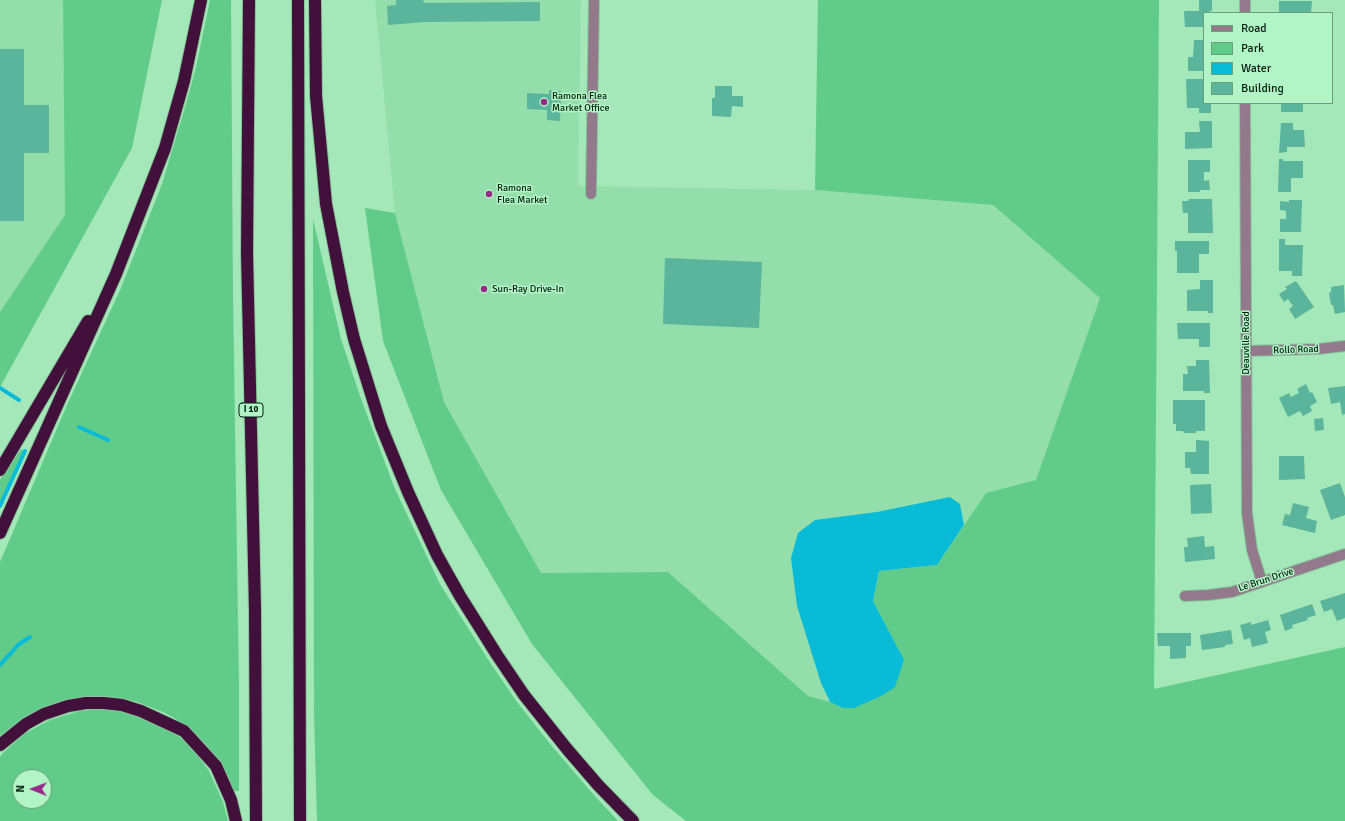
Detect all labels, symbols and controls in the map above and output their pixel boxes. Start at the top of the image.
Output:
legend [1203,12,1333,104]
text: Road [1241,21,1267,36]
text: Park [1241,41,1264,56]
text: Water [1241,61,1271,76]
text: Building [1241,81,1284,96]
place label: Ramona Flea Market Office [552,90,609,114]
marker: Ramona Flea Market Office [539,97,549,107]
place label: Ramona Flea Market [497,182,547,206]
marker: Ramona Flea Market [484,189,494,199]
place label: Sun-Ray Drive-In [492,283,564,295]
marker: Sun-Ray Drive-In [479,284,489,294]
street label: Deauville Road [1240,311,1252,375]
street label: Rollo Road [1273,343,1319,357]
road number: I 10 [239,403,263,417]
street label: Le Brun Drive [1237,565,1295,595]
north arrow [12,769,52,809]
text: N [14,785,27,793]

